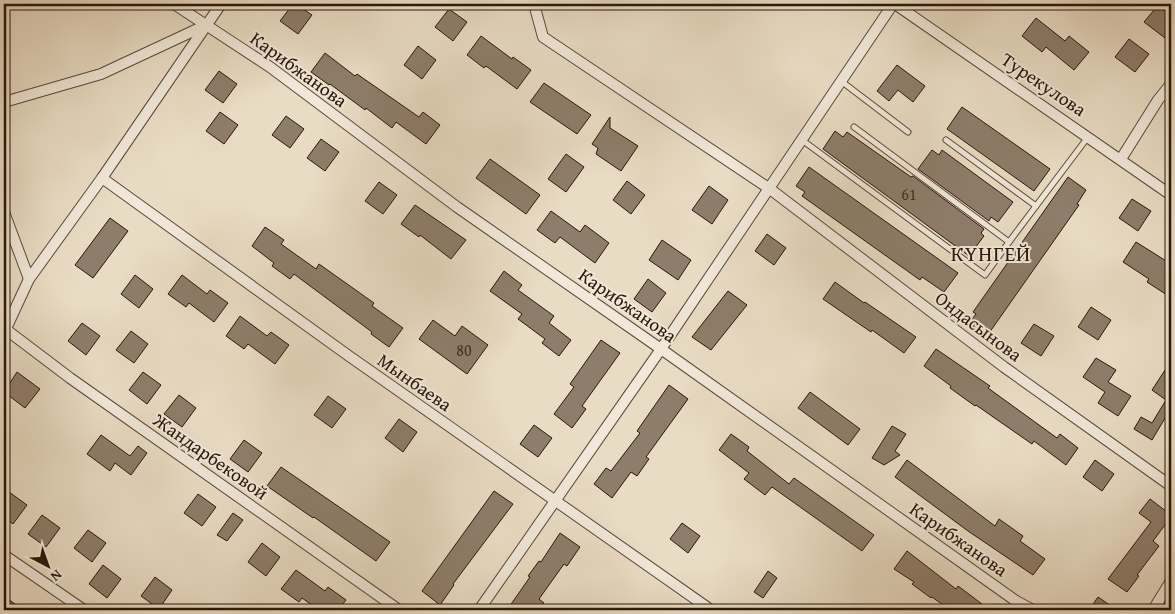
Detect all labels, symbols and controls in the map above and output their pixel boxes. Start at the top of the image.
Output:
street label: Карибжанова [245,24,353,114]
street label: Турекулова [996,45,1092,123]
house number: 61 [901,182,917,206]
district label: КҮНГЕЙ [951,238,1031,269]
street label: Карибжанова [573,261,683,349]
street label: Ондасынова [930,284,1028,368]
house number: 80 [456,338,472,362]
street label: Мынбаева [372,346,458,418]
street label: Жандарбековой [147,405,274,506]
street label: Карибжанова [904,495,1014,583]
north arrow [22,542,72,592]
text: N [46,565,67,587]

